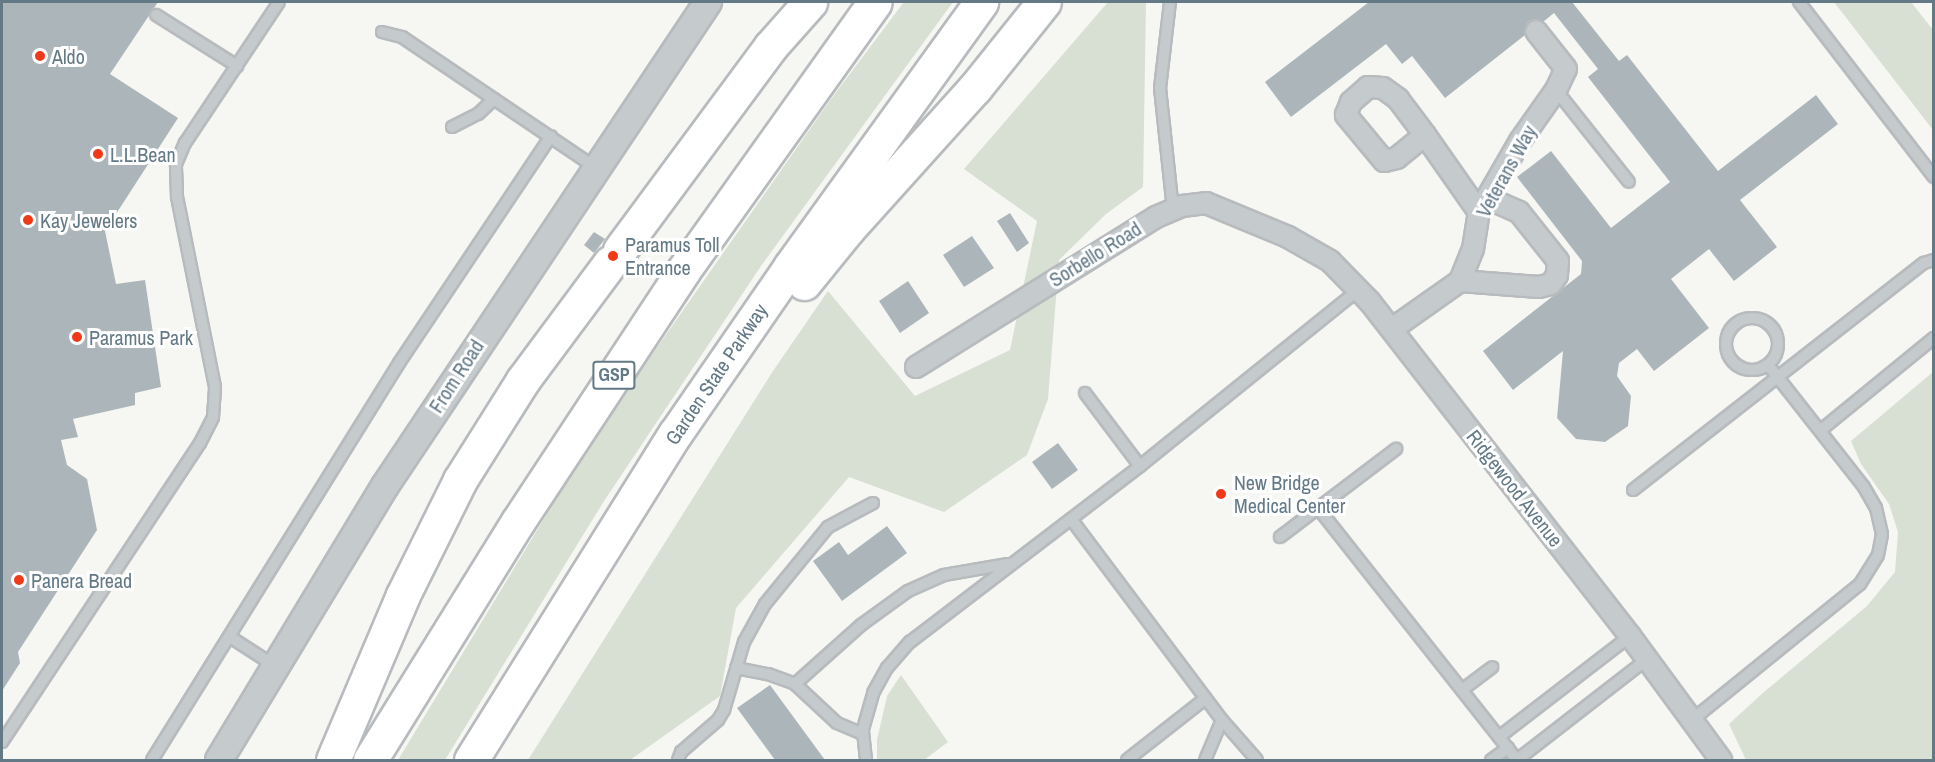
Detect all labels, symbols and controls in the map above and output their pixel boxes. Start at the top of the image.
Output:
place label: Aldo [52,44,85,68]
marker: Aldo [33,49,47,63]
street label: Veterans Way [1471,121,1541,221]
place label: L.L.Bean [110,142,176,166]
marker: L.L.Bean [91,147,105,161]
place label: Kay Jewelers [40,208,138,232]
marker: Kay Jewelers [21,213,35,227]
street label: Sorbello Road [1045,216,1145,292]
place label: Paramus Toll Entrance [625,232,720,279]
marker: Paramus Toll Entrance [606,249,620,263]
street label: Garden State Parkway [660,299,772,449]
place label: Paramus Park [89,325,193,349]
marker: Paramus Park [70,330,84,344]
street label: From Road [424,335,488,417]
road number: GSP [592,360,636,390]
street label: Ridgewood Avenue [1462,424,1568,552]
place label: New Bridge Medical Center [1234,470,1345,517]
marker: New Bridge Medical Center [1212,485,1230,503]
place label: Panera Bread [31,568,132,592]
marker: Panera Bread [12,573,26,587]

